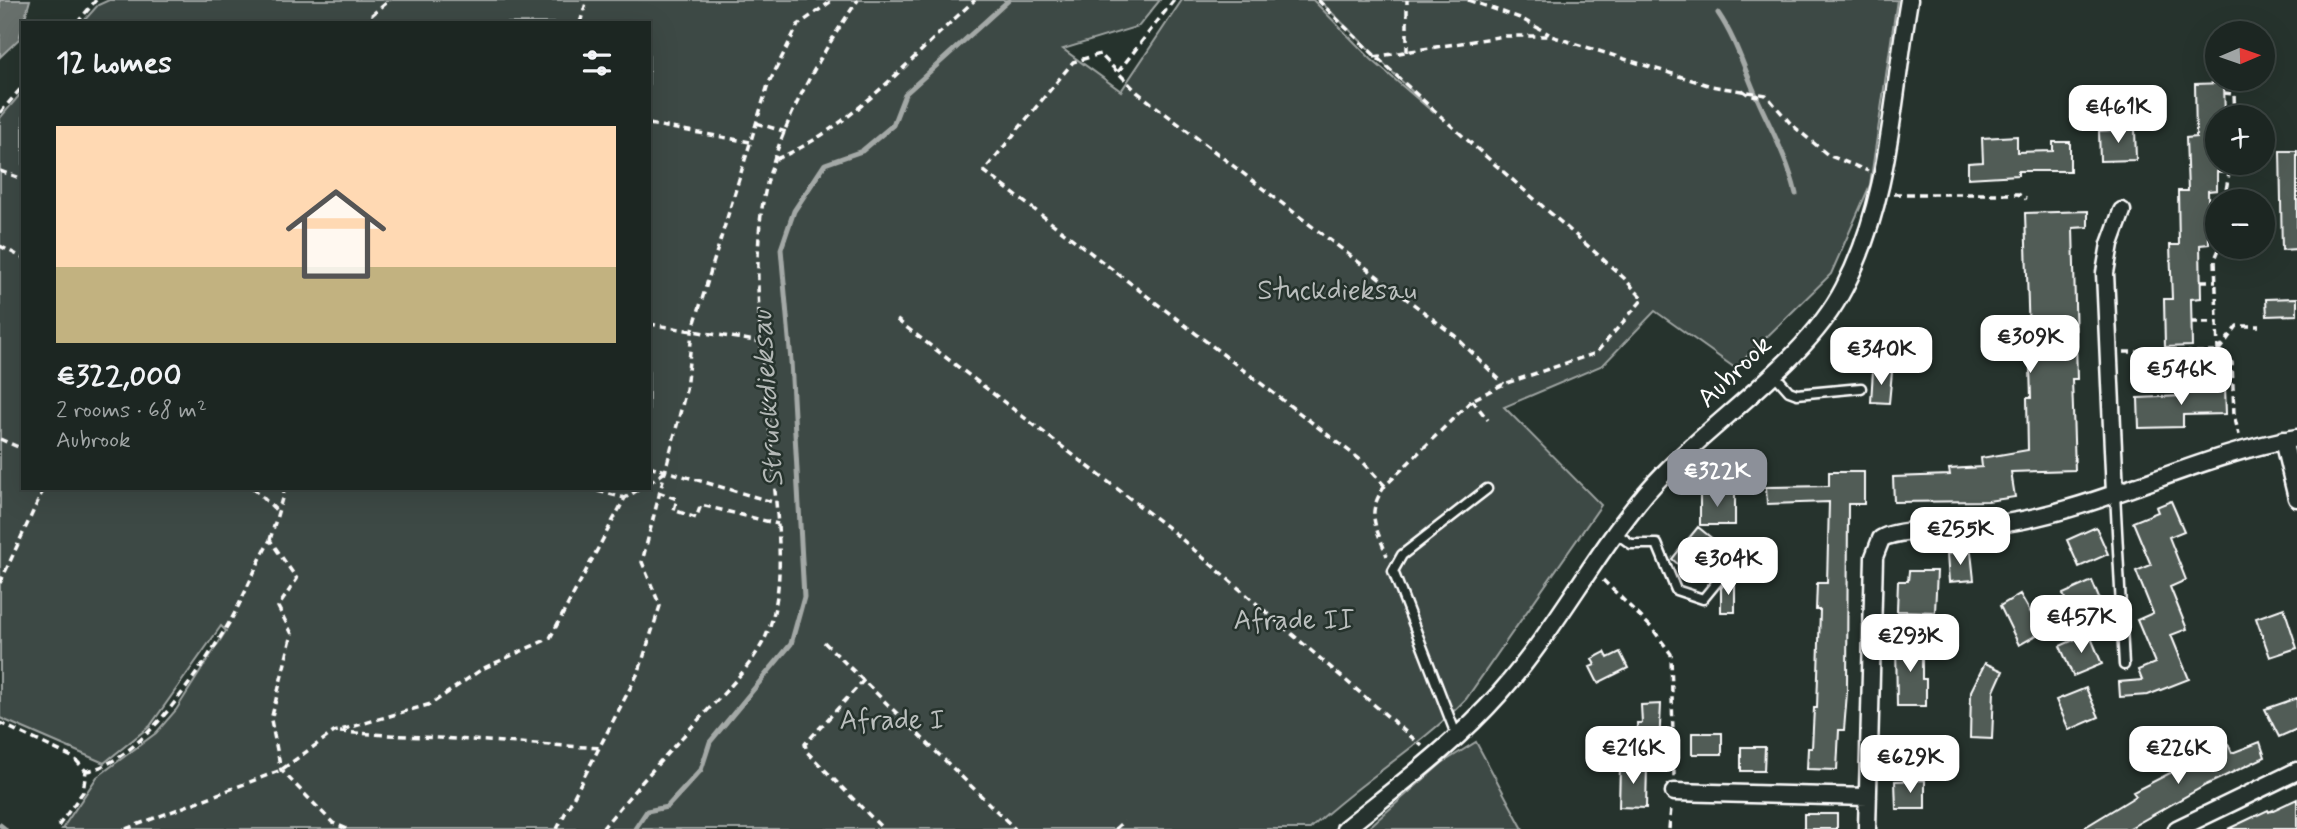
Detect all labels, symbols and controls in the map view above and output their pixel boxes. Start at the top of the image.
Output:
north arrow [2205,21,2275,91]
map controls [2205,21,2275,259]
text: 12 homes [56,44,172,83]
icon: filters [578,44,616,82]
pin: €461K [2069,86,2167,145]
text: €461K [2085,93,2151,123]
button: + [2205,105,2275,175]
icon: home [273,171,399,297]
button: − [2205,189,2275,259]
park label: Stuckdieksau [1257,273,1417,310]
water label: Struckdieksau [742,308,794,488]
pin: €309K [1981,316,2079,375]
text: €309K [1997,323,2063,353]
street label: Aubrook [1689,327,1781,417]
pin: €340K [1832,328,1930,387]
text: €340K [1846,335,1916,365]
pin: €546K [2132,348,2230,407]
text: €546K [2146,355,2216,385]
text: €322,000 [56,357,181,396]
text: 2 rooms · 68 m² [56,396,207,426]
text: Aubrook [56,426,131,456]
pin: €322K [1668,449,1766,509]
text: €322K [1683,457,1751,487]
pin: €255K [1911,508,2009,567]
text: €255K [1926,515,1994,545]
pin: €304K [1679,538,1777,597]
text: €304K [1694,545,1762,575]
pin: €457K [2032,596,2130,655]
park label: Afrade II [1233,603,1355,640]
text: €457K [2046,603,2116,633]
pin: €293K [1861,614,1959,674]
text: €293K [1877,622,1943,652]
park label: Afrade I [840,703,944,740]
pin: €216K [1584,726,1682,786]
pin: €226K [2129,726,2227,786]
text: €216K [1601,734,1665,764]
text: €226K [2145,734,2211,764]
pin: €629K [1861,736,1959,795]
text: €629K [1876,743,1944,773]

